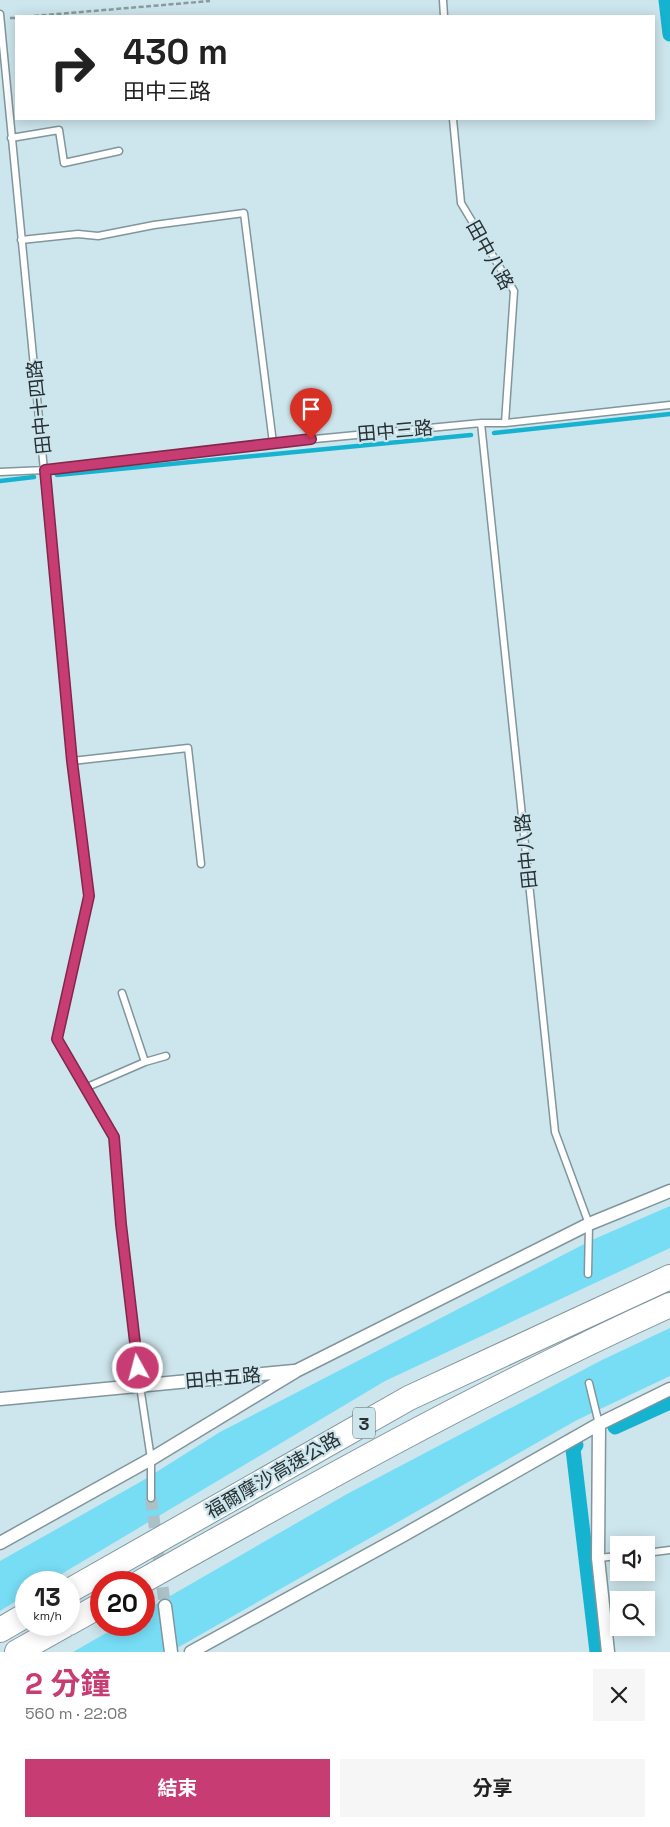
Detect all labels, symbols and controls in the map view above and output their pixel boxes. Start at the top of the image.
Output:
text: 430 m [123,30,228,74]
icon: right [40,35,105,100]
text: 田中三路 [123,77,211,105]
street label: 田中八路 [461,216,519,294]
street label: 田中十四路 [22,358,56,456]
pin [290,388,332,439]
icon: arrive [297,395,325,423]
street label: 田中三路 [356,415,434,447]
street label: 田中八路 [510,812,542,890]
position arrow [111,1341,163,1393]
street label: 田中五路 [184,1362,262,1394]
road number: 3 [353,1408,375,1439]
street label: 福爾摩沙高速公路 [201,1426,345,1524]
map controls [610,1536,655,1636]
button: sound [610,1536,655,1581]
speed limit sign: 20 [90,1571,155,1636]
text: 13 [34,1581,61,1613]
button: search [610,1591,655,1636]
text: km/h [33,1608,62,1624]
text: 2 分鐘 [25,1664,110,1703]
button: close [593,1669,645,1721]
text: 560 m · 22:08 [25,1703,127,1724]
button: 結束 [25,1759,330,1817]
button: 分享 [340,1759,645,1817]

